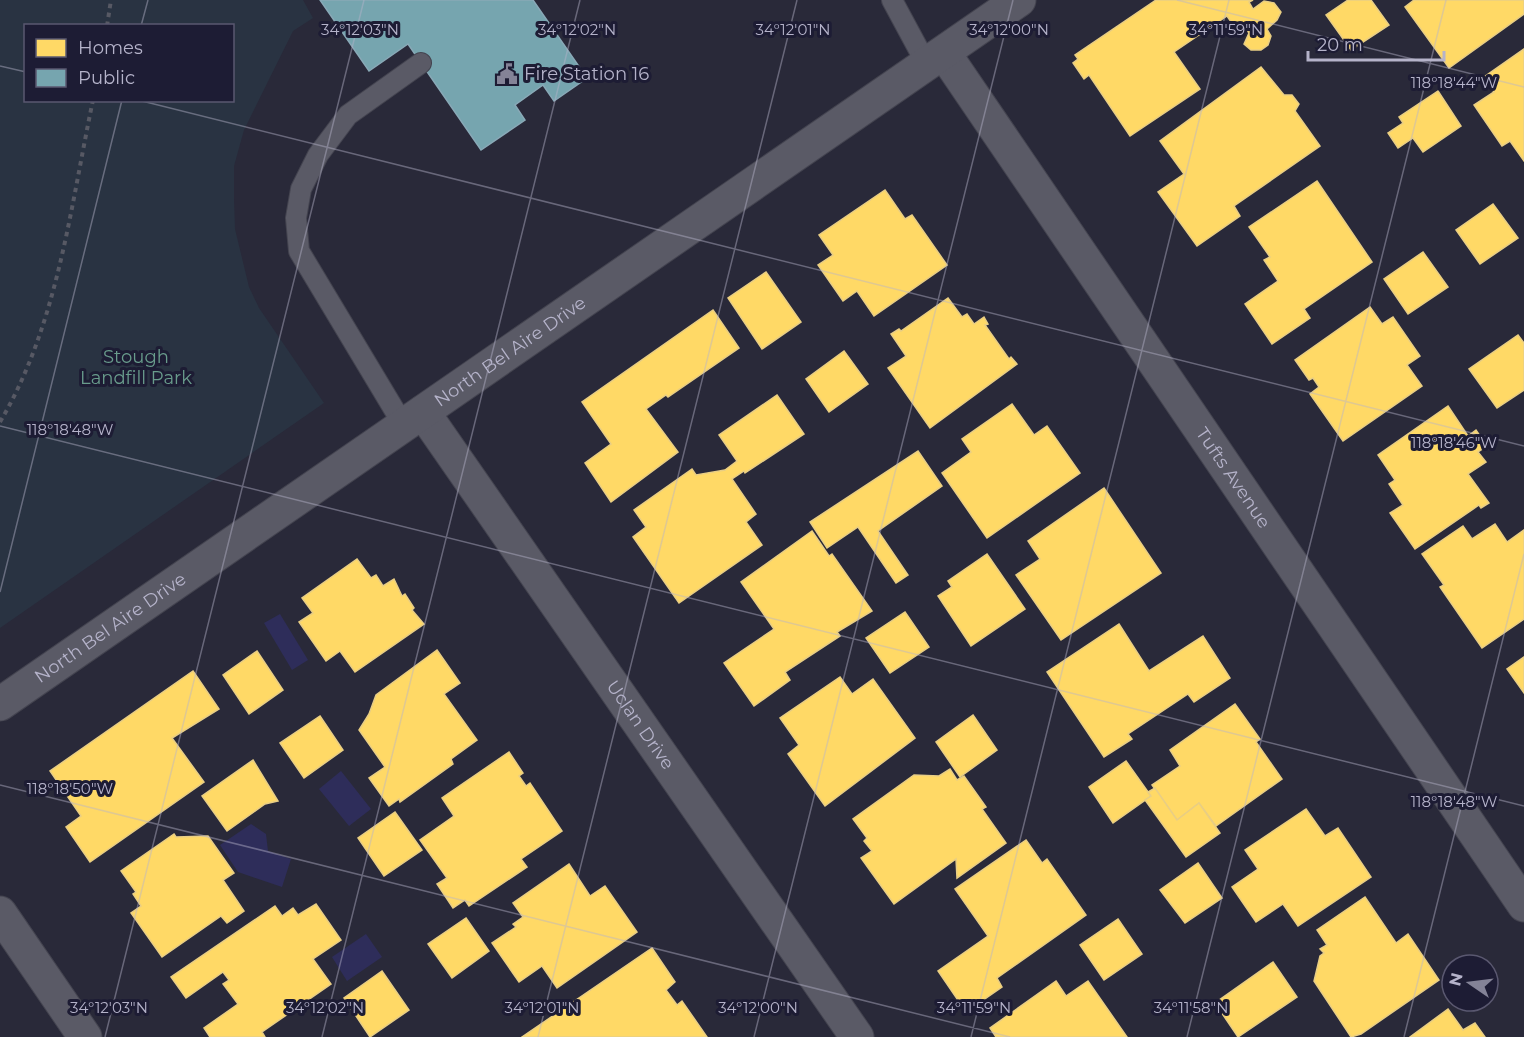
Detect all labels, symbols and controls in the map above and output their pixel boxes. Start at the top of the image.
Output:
text: 34°12'03"N [321,20,399,39]
text: 34°12'02"N [538,20,616,39]
text: 34°12'01"N [755,20,831,39]
text: 34°12'00"N [969,20,1049,39]
text: 34°11'59"N [1189,20,1263,39]
legend [24,24,234,102]
scale bar [1308,24,1444,62]
text: 20 m [1317,34,1363,56]
text: Homes [78,37,143,59]
public building icon: Fire Station 16 [495,62,519,86]
place label: Fire Station 16 [524,63,649,85]
text: Public [78,67,135,89]
text: 118°18'44"W [1411,73,1498,92]
street label: North Bel Aire Drive [430,292,590,412]
park label: Stough Landfill Park [80,346,192,389]
text: 118°18'48"W [27,420,114,439]
street label: Tufts Avenue [1191,423,1275,533]
text: 118°18'46"W [1411,433,1497,452]
street label: North Bel Aire Drive [30,568,190,688]
street label: Uclan Drive [602,676,679,774]
text: 118°18'50"W [27,779,113,798]
text: 118°18'48"W [1411,792,1498,811]
north arrow [1440,953,1500,1013]
text: N [1445,971,1467,988]
text: 34°12'03"N [70,998,148,1017]
text: 34°12'02"N [286,998,364,1017]
text: 34°12'01"N [504,998,580,1017]
text: 34°12'00"N [718,998,798,1017]
text: 34°11'59"N [937,998,1011,1017]
text: 34°11'58"N [1154,998,1228,1017]

